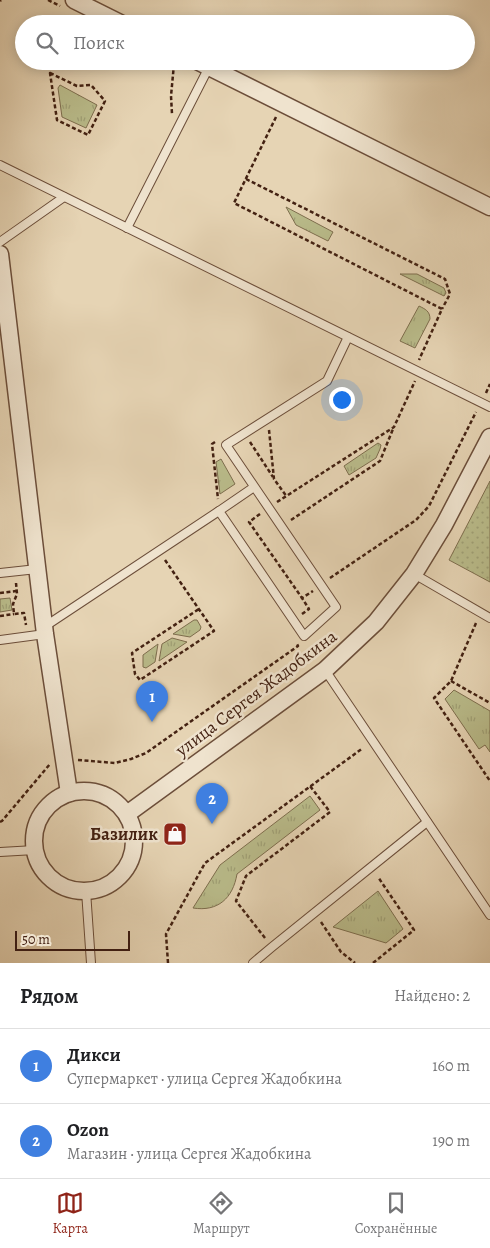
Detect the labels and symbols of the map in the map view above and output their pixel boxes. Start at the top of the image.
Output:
your location [329,387,355,413]
street label: улица Сергея Жадобкина [170,624,342,762]
pin: 1 [136,681,168,722]
pin: 2 [196,783,228,824]
shop icon: Базилик [162,821,188,847]
place label: Базилик [90,822,158,846]
scale bar [15,928,130,951]

